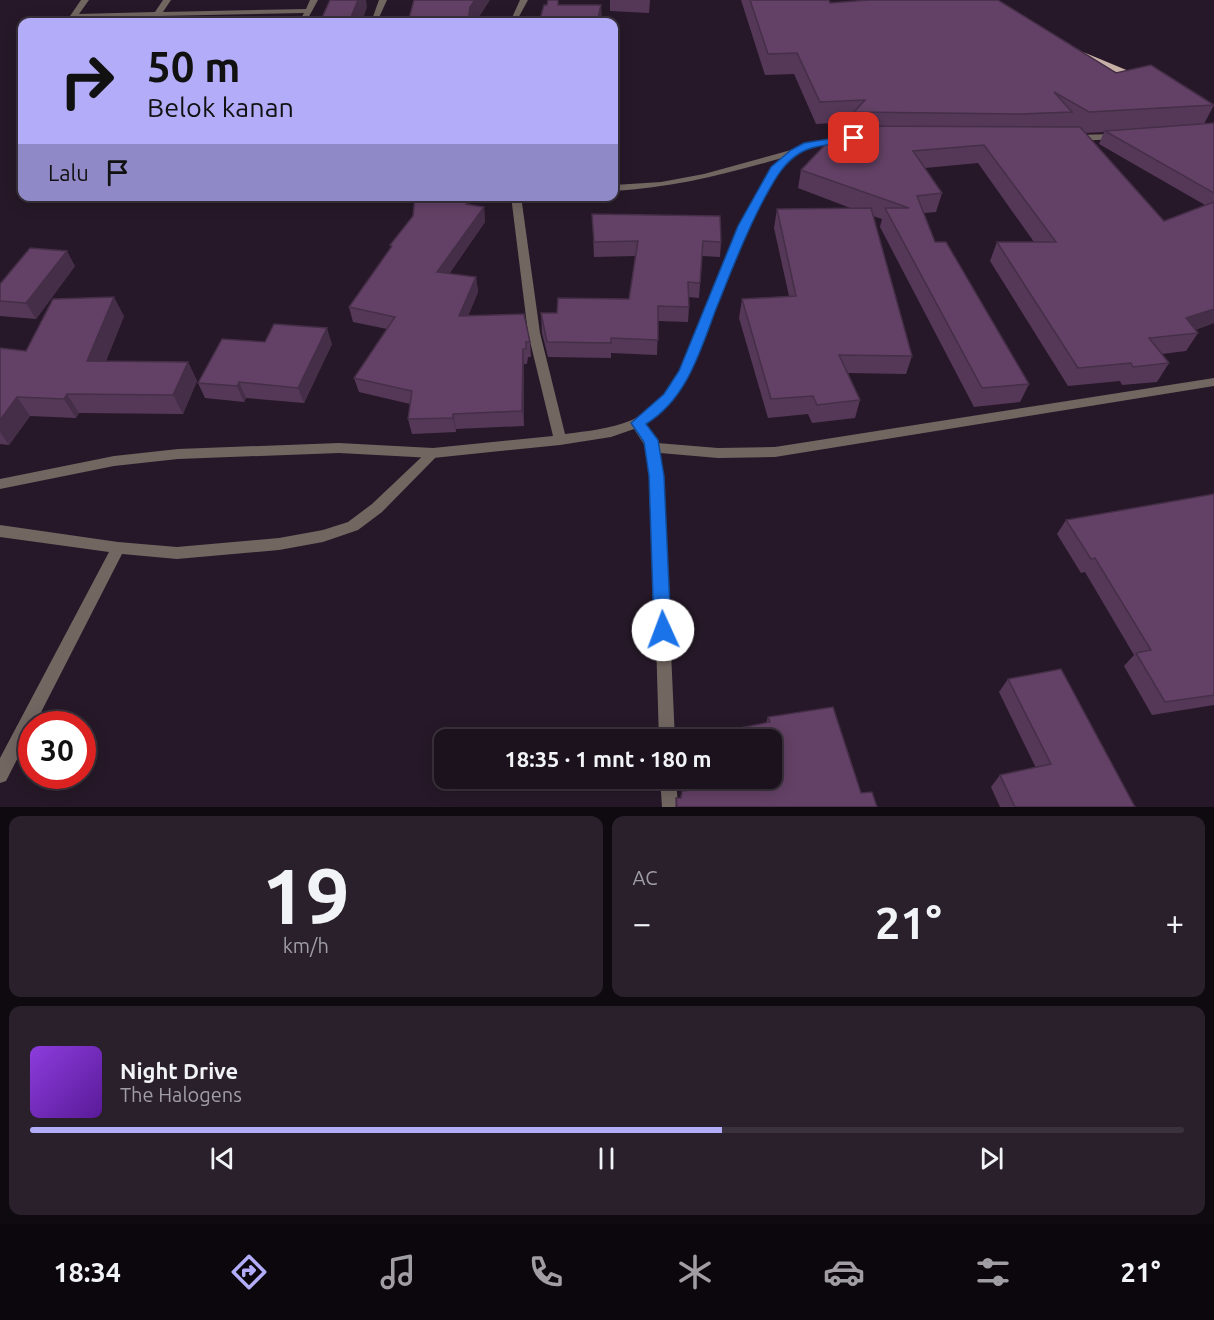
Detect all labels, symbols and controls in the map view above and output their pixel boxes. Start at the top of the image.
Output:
icon: right [48,42,126,120]
text: 50 m [147,43,241,90]
text: Belok kanan [147,92,294,122]
pin [828,112,879,163]
icon: arrive [837,121,870,154]
icon: arrive [101,156,134,189]
text: Lalu [48,160,89,185]
position arrow [631,598,695,662]
speed limit sign: 30 [18,711,96,789]
text: 18:35 · 1 mnt · 180 m [504,746,712,771]
text: 19 [262,851,350,939]
text: AC [633,866,658,889]
text: 21° [875,897,942,948]
text: − [633,904,651,941]
text: + [1165,904,1184,941]
text: km/h [283,934,329,957]
text: Night Drive [120,1058,238,1083]
text: The Halogens [120,1083,242,1106]
icon: previous [206,1142,239,1175]
icon: pause [590,1142,623,1175]
icon: next [975,1142,1008,1175]
icon: directions [228,1251,270,1293]
icon: music [377,1251,419,1293]
icon: phone [525,1251,567,1293]
icon: climate [674,1251,716,1293]
icon: car [823,1251,865,1293]
icon: filters [972,1251,1014,1293]
text: 18:34 [53,1257,121,1287]
text: 21° [1121,1257,1161,1287]

